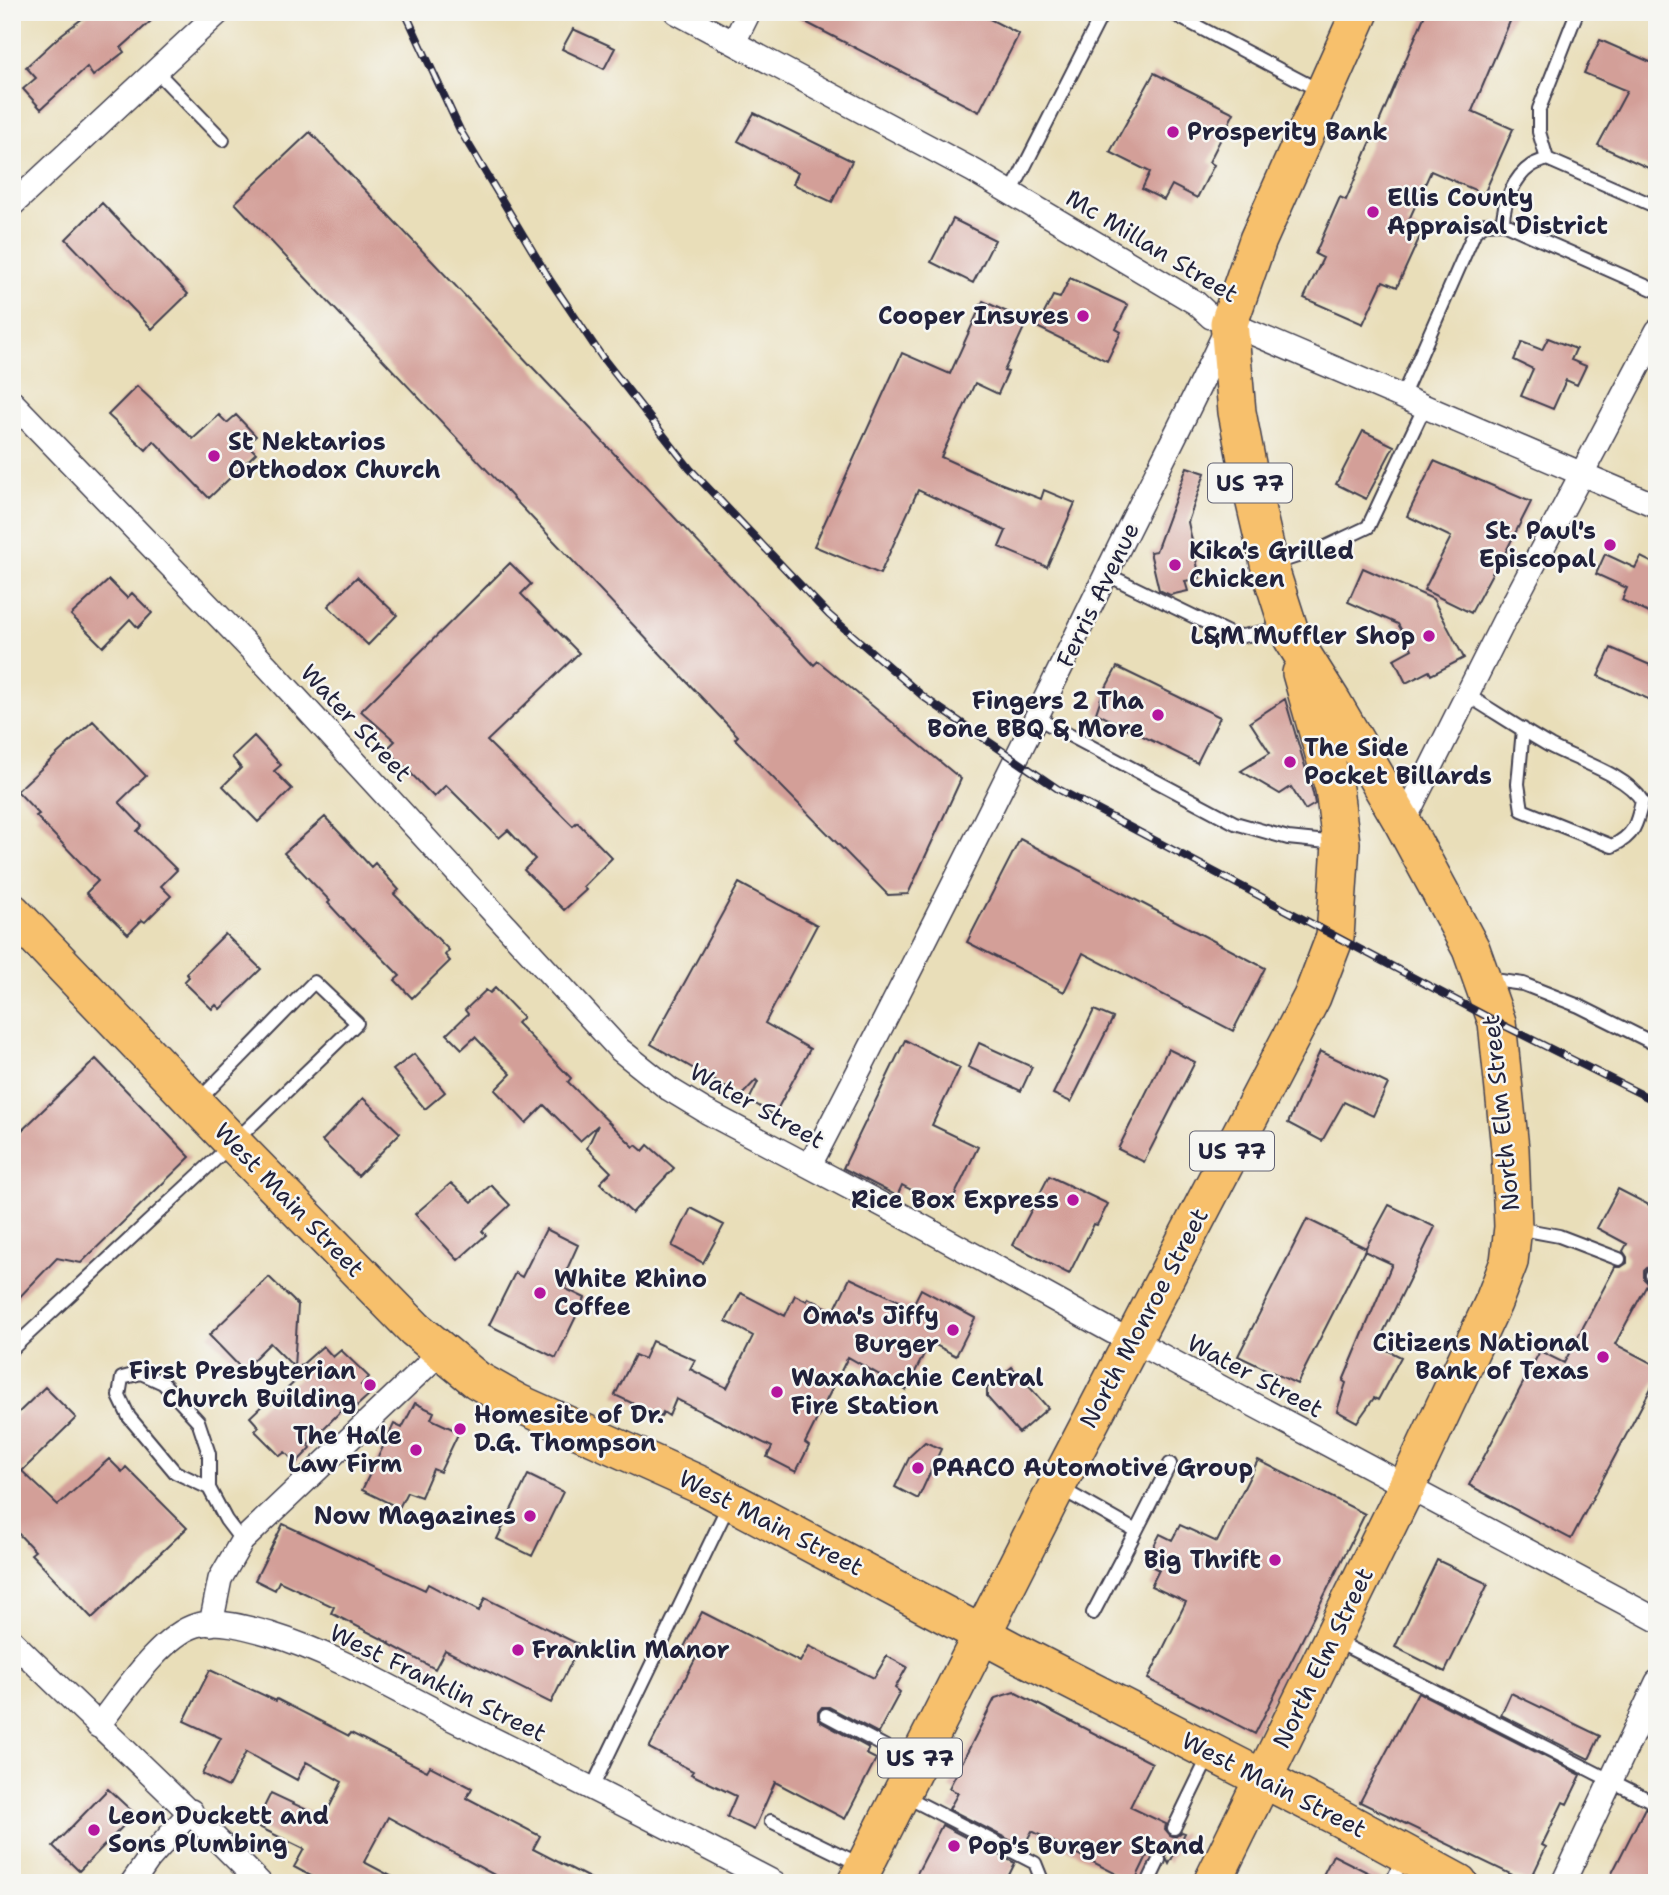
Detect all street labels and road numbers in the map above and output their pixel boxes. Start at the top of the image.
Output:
street label: Mc Millan Street [1060,182,1244,310]
road number: US 77 [1208,463,1292,503]
street label: Ferris Avenue [1049,517,1147,673]
street label: Water Street [293,657,419,789]
street label: North Elm Street [1475,1013,1527,1213]
street label: Water Street [684,1056,830,1156]
street label: West Main Street [207,1116,371,1284]
road number: US 77 [1190,1132,1274,1170]
street label: North Monroe Street [1072,1202,1216,1434]
street label: Water Street [1181,1327,1329,1425]
street label: West Main Street [673,1463,869,1583]
street label: North Elm Street [1265,1562,1381,1754]
street label: West Franklin Street [324,1617,552,1749]
street label: West Main Street [1176,1725,1372,1845]
road number: US 77 [878,1738,962,1778]

